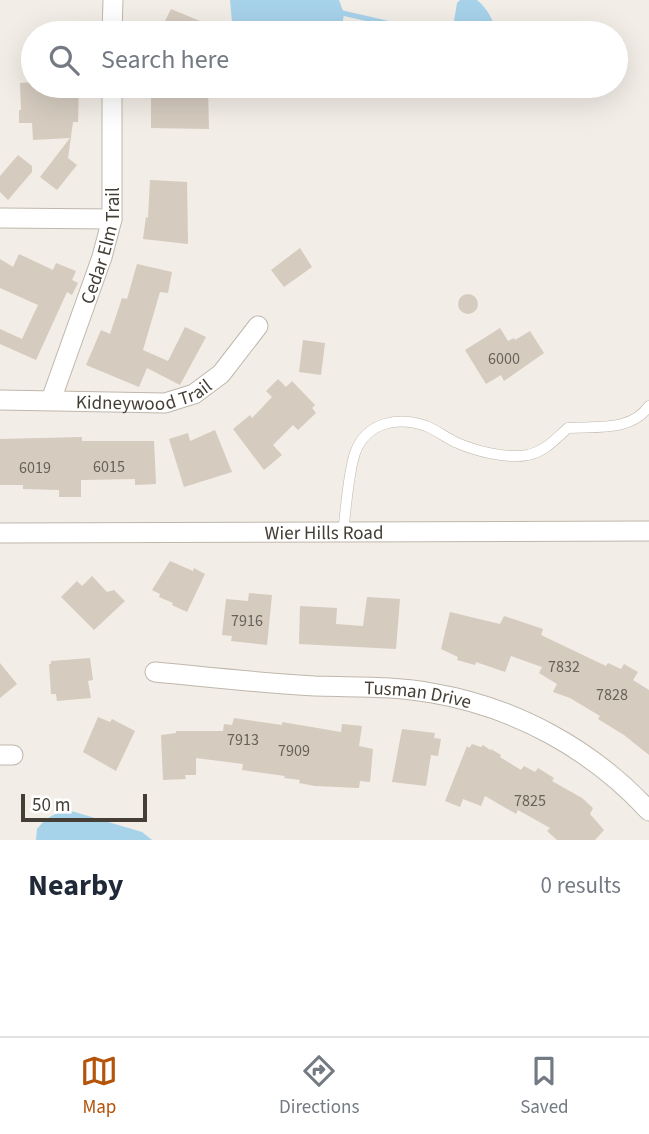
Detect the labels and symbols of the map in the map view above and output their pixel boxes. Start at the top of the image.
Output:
street label: Cedar Elm Trail [74,187,127,308]
house number: 6000 [488,348,520,370]
street label: Kidneywood Trail [76,373,218,418]
house number: 6015 [93,456,125,478]
house number: 6019 [19,457,51,479]
street label: Wier Hills Road [265,520,383,547]
house number: 7916 [231,610,263,632]
house number: 7832 [548,656,580,678]
street label: Tusman Drive [364,675,474,716]
house number: 7828 [596,684,628,706]
house number: 7913 [227,729,259,751]
house number: 7909 [278,740,310,762]
house number: 7825 [514,790,546,812]
scale bar [21,791,147,823]

